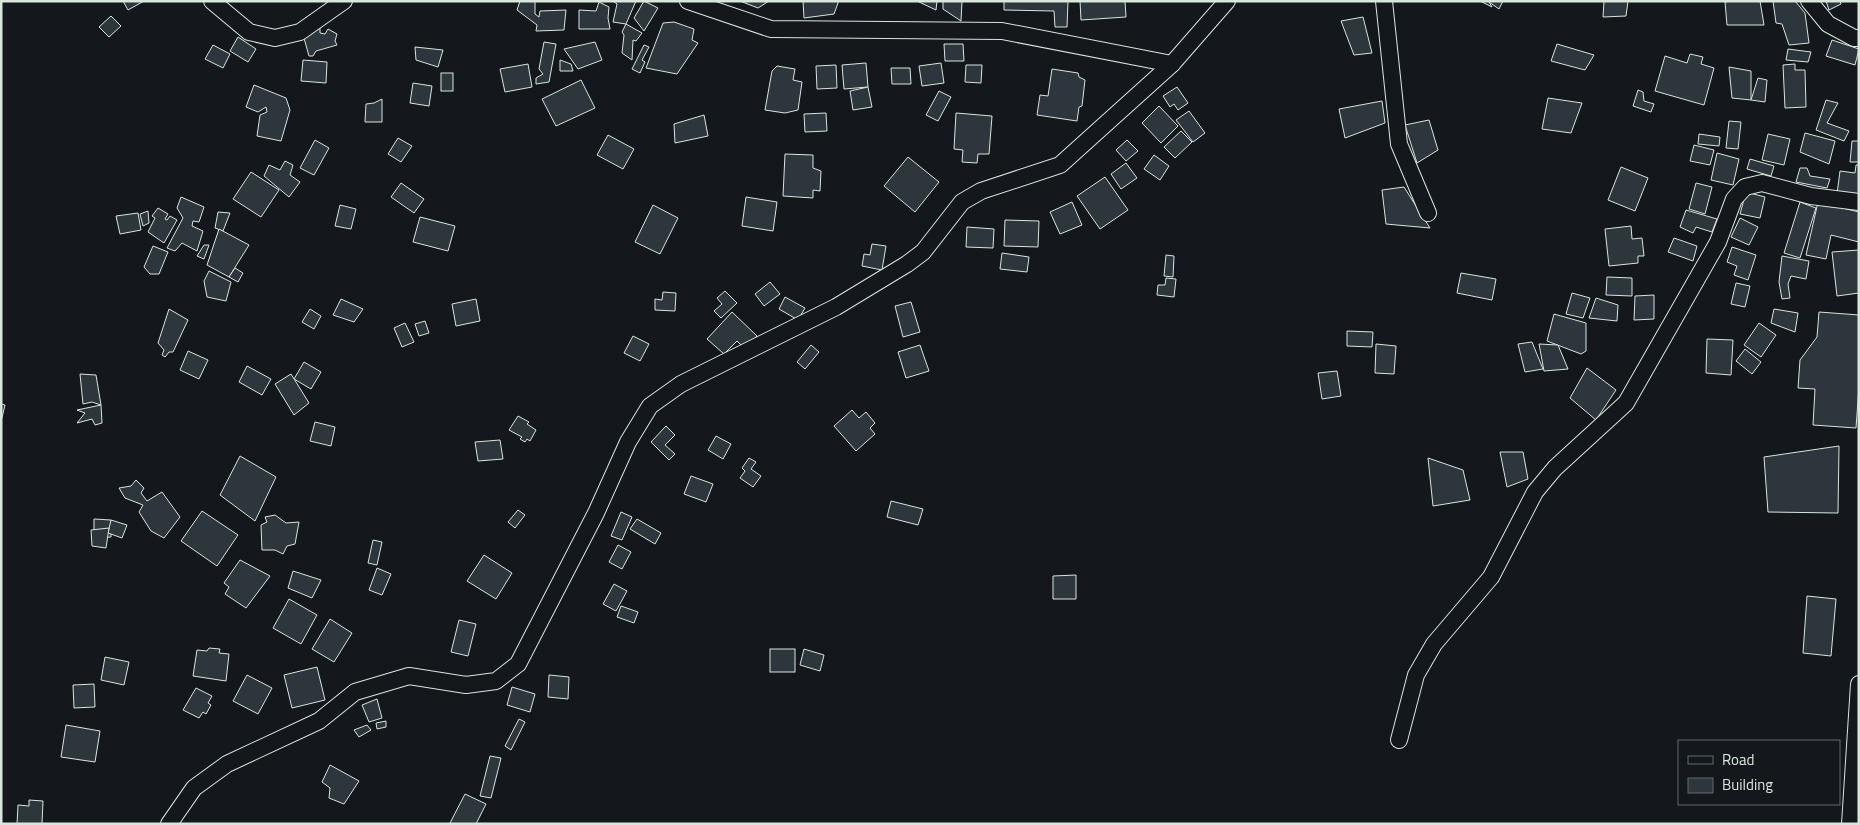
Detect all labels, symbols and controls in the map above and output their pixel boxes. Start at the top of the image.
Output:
legend [1678,740,1840,805]
text: Road [1722,748,1754,771]
text: Building [1722,773,1773,796]

